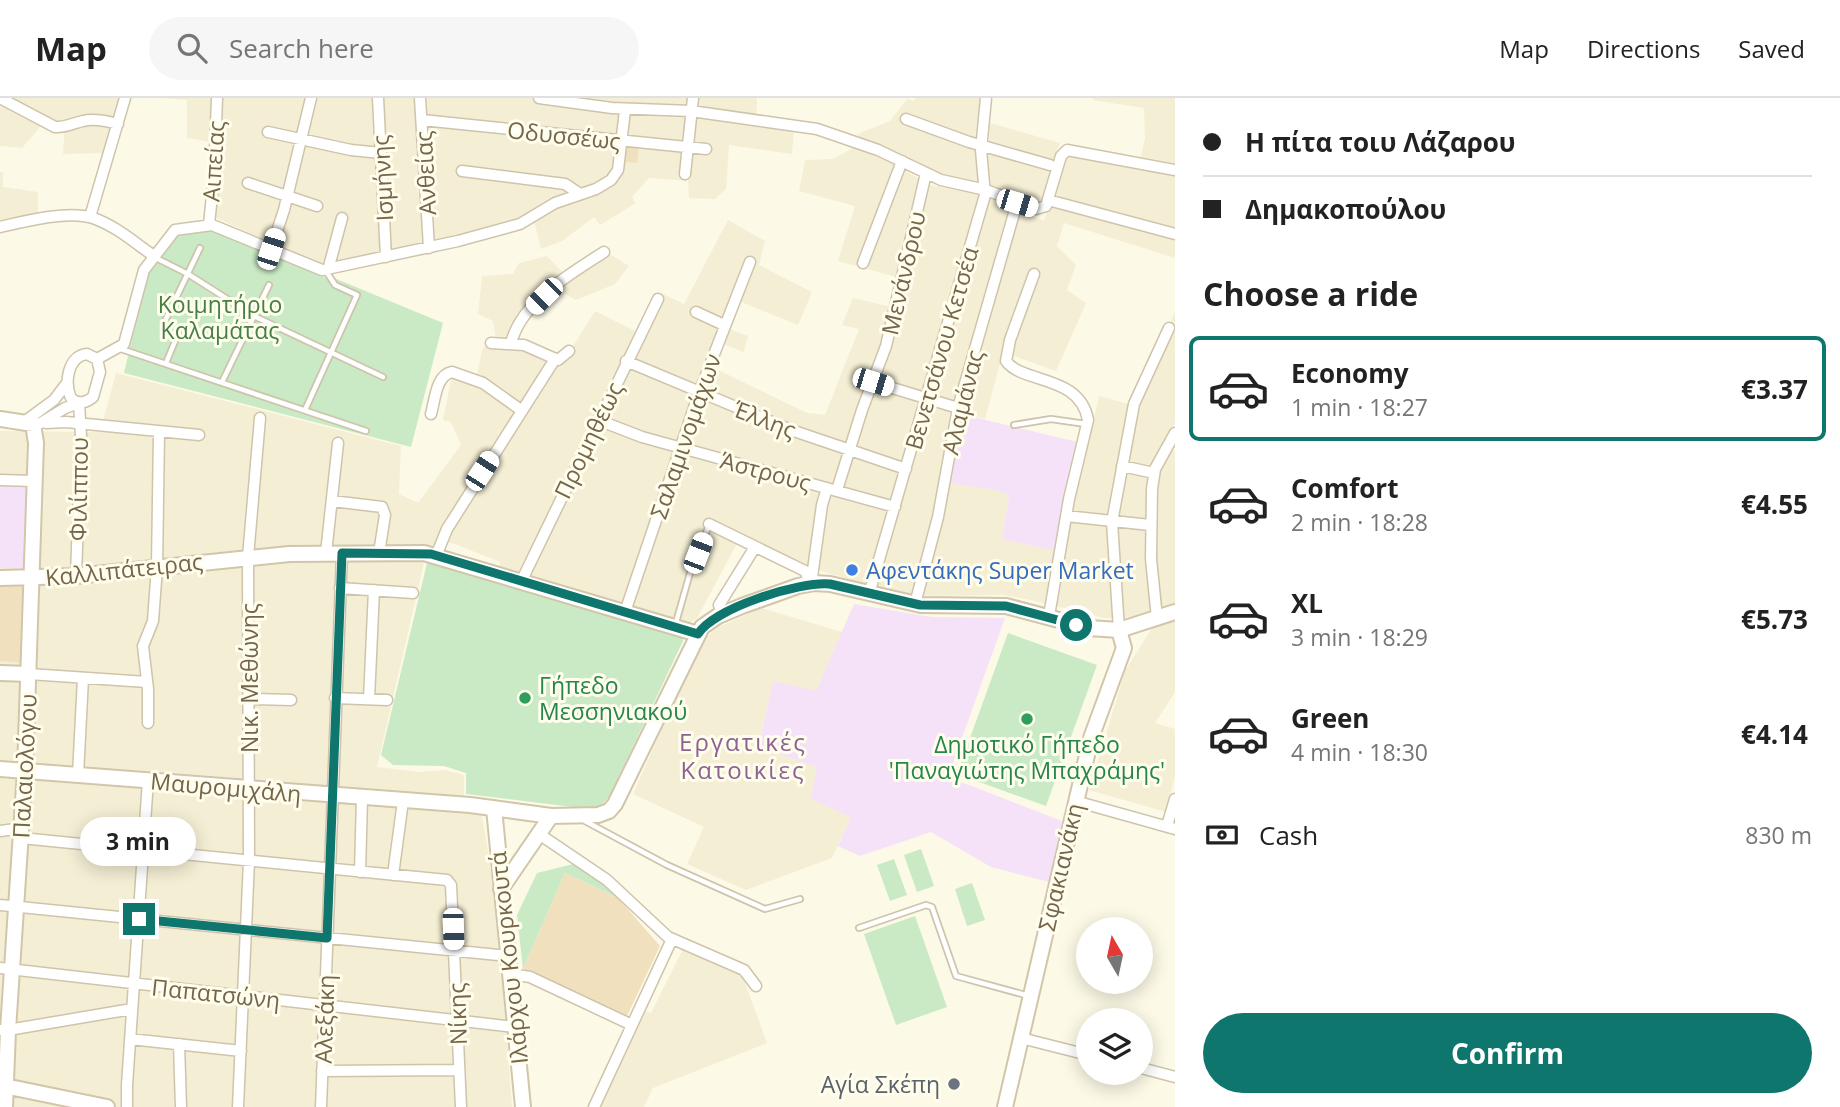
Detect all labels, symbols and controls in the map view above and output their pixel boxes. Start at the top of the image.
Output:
search box [149,17,639,80]
text: Map [35,26,107,71]
icon: search [173,29,211,67]
text: Search here [229,30,374,66]
text: Map [1499,32,1549,65]
text: Directions [1587,32,1700,65]
text: Saved [1738,32,1805,65]
street label: Οδυσσέως [506,113,622,157]
street label: Αιπείας [194,119,232,203]
text: Η πίτα τοιυ Λάζαρου [1245,124,1516,160]
street label: Ανθείας [407,130,443,216]
street label: Ισμήνης [364,134,400,222]
car [994,187,1041,219]
text: Δημακοπούλου [1245,191,1446,227]
street label: Μενάνδρου [873,208,933,338]
car [255,226,288,272]
street label: Βενετσάνου Κετσέα [897,243,985,453]
text: Choose a ride [1203,272,1418,315]
car [522,274,567,318]
park label: Κοιμητήριο Καλαμάτας [158,288,282,346]
street label: Αλαμάνας [934,346,990,458]
street label: Σαλαμινομάχων [642,349,728,523]
text: Economy [1291,355,1409,391]
icon: car [1207,357,1270,420]
car [850,366,897,398]
text: €3.37 [1741,371,1808,407]
street label: Προμηθέως [546,376,630,504]
text: 1 min · 18:27 [1291,391,1428,423]
street label: Έλλης [728,392,801,445]
street label: Φιλίππου [61,437,95,541]
street label: Άστρους [717,444,815,498]
car [462,448,503,494]
text: Comfort [1291,470,1398,506]
icon: car [1207,472,1270,535]
text: €4.55 [1741,486,1808,522]
text: 2 min · 18:28 [1291,506,1428,538]
car [681,530,716,576]
street label: Καλλιπάτειρας [44,545,204,593]
place label: Αφεντάκης Super Market [866,554,1134,586]
marker: Αφεντάκης Super Market [844,562,860,578]
text: XL [1291,585,1323,621]
icon: car [1207,587,1270,650]
text: €5.73 [1741,601,1808,637]
street label: Νικ. Μεθώνης [233,603,265,753]
route start [1060,609,1092,641]
text: 3 min · 18:29 [1291,621,1428,653]
place label: Γήπεδο Μεσσηνιακού [539,669,687,727]
marker: Γήπεδο Μεσσηνιακού [517,690,533,706]
street label: Παλαιολόγου [4,693,44,839]
text: Green [1291,700,1369,736]
icon: car [1207,702,1270,765]
marker: Δημοτικό Γήπεδο 'Παναγιώτης Μπαχράμης' [1019,711,1035,727]
text: €4.14 [1741,716,1808,752]
district label: Εργατικές Κατοικίες [679,725,807,786]
place label: Δημοτικό Γήπεδο 'Παναγιώτης Μπαχράμης' [889,728,1165,786]
text: 4 min · 18:30 [1291,736,1428,768]
street label: Μαυρομιχάλη [149,764,303,810]
street label: Σφακιανάκη [1030,800,1090,934]
icon: cash [1203,816,1241,854]
text: Cash [1259,817,1318,853]
callout: 3 min [81,818,197,866]
text: 830 m [1745,819,1812,851]
text: 3 min [106,825,170,857]
street label: Ιλάρχου Κουρκουτά [481,850,535,1066]
route end [123,903,155,935]
car [442,908,465,950]
north arrow [1076,917,1153,994]
map controls [1076,917,1153,1085]
street label: Παπατσώνη [150,970,282,1016]
street label: Αλεξάκη [306,974,342,1064]
street label: Νίκης [440,982,474,1046]
button: layers [1076,1008,1153,1085]
button: Confirm [1203,1013,1812,1093]
place label: Αγία Σκέπη [821,1068,940,1100]
marker: Αγία Σκέπη [946,1076,962,1092]

